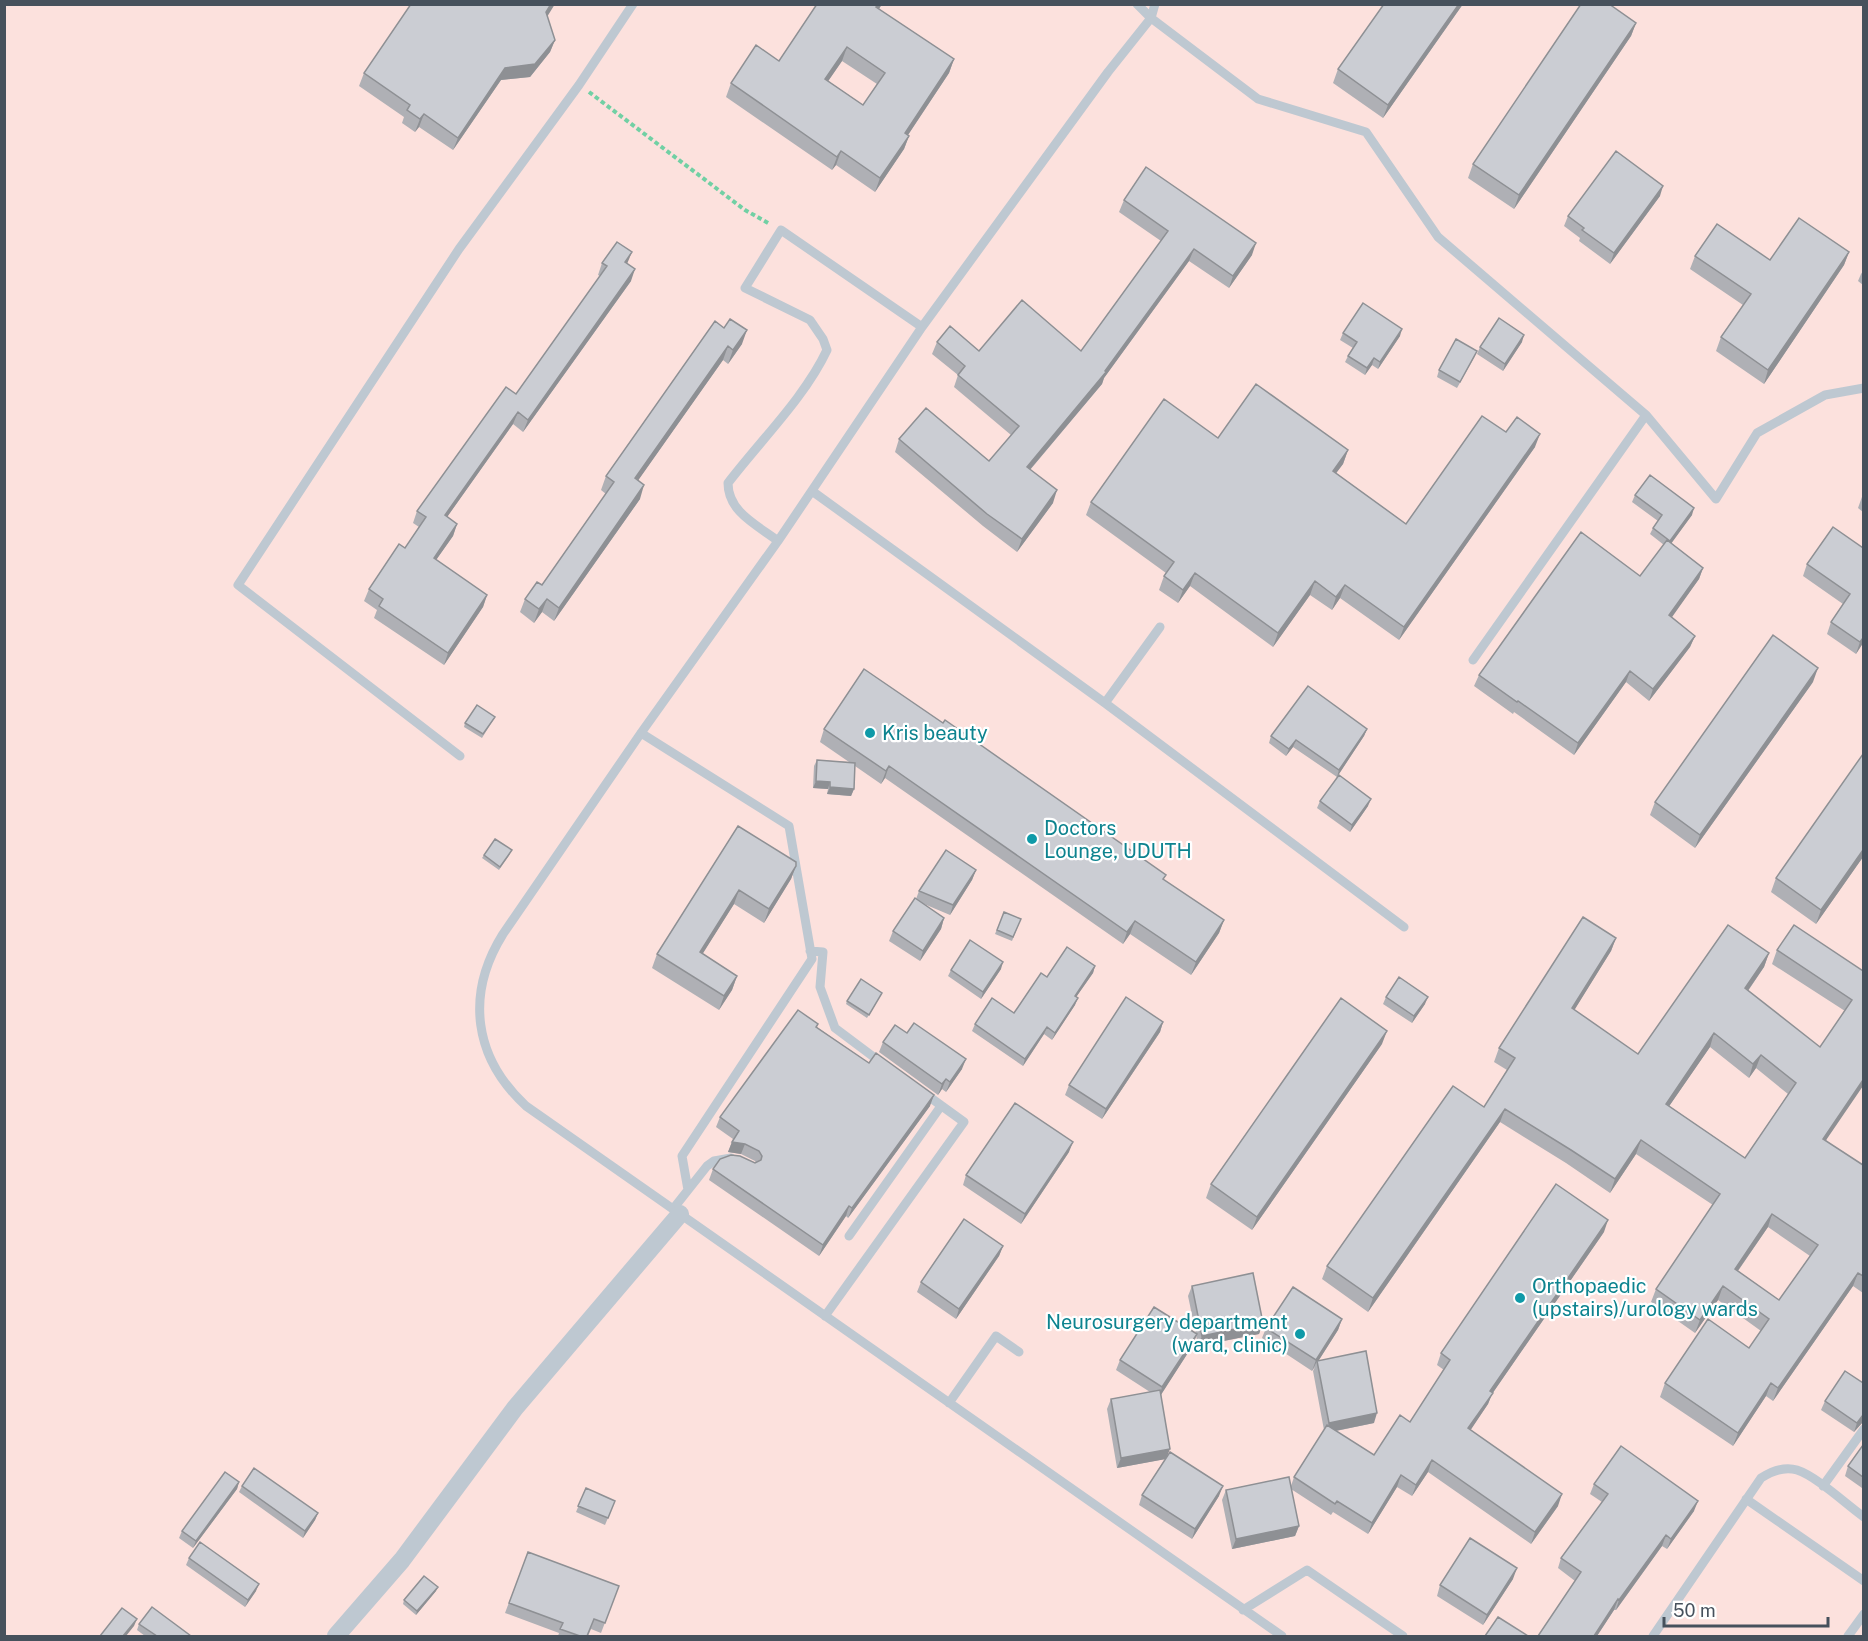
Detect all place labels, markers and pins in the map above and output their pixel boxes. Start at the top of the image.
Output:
place label: Kris beauty [882,721,988,745]
marker: Kris beauty [863,726,877,740]
place label: Doctors Lounge, UDUTH [1044,816,1192,863]
marker: Doctors Lounge, UDUTH [1025,832,1039,846]
place label: Orthopaedic (upstairs)/urology wards [1532,1274,1758,1321]
marker: Orthopaedic (upstairs)/urology wards [1513,1291,1527,1305]
place label: Neurosurgery department (ward, clinic) [1046,1310,1288,1357]
marker: Neurosurgery department (ward, clinic) [1293,1327,1307,1341]

